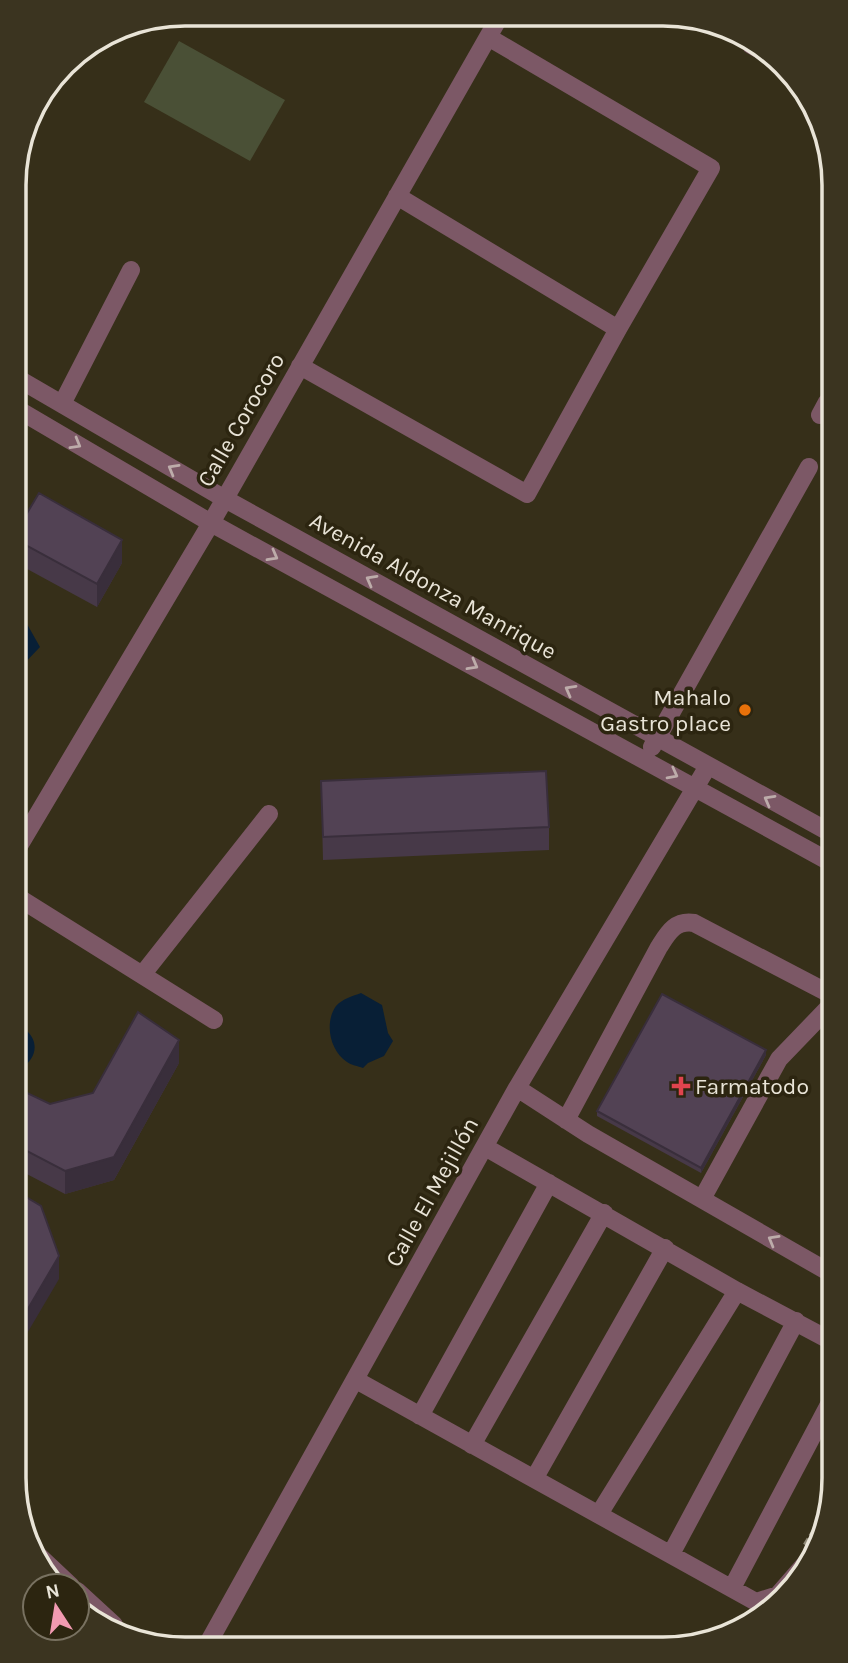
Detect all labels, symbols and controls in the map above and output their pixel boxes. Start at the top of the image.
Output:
street label: Calle Corocoro [192,348,290,492]
one-way arrow [68,436,81,449]
one-way arrow [167,464,180,477]
street label: Avenida Aldonza Manrique [305,507,561,665]
one-way arrow [266,548,279,562]
one-way arrow [366,575,378,588]
one-way arrow [466,657,478,670]
place label: Mahalo Gastro place [600,684,731,737]
one-way arrow [565,685,577,698]
marker: Mahalo Gastro place [737,702,753,718]
one-way arrow [666,766,678,779]
one-way arrow [764,794,777,808]
place label: Farmatodo [695,1073,809,1100]
marker: Farmatodo [673,1078,689,1094]
street label: Calle El Mejillón [380,1113,484,1271]
one-way arrow [768,1235,780,1248]
north arrow [21,1572,91,1642]
text: N [44,1579,62,1604]

